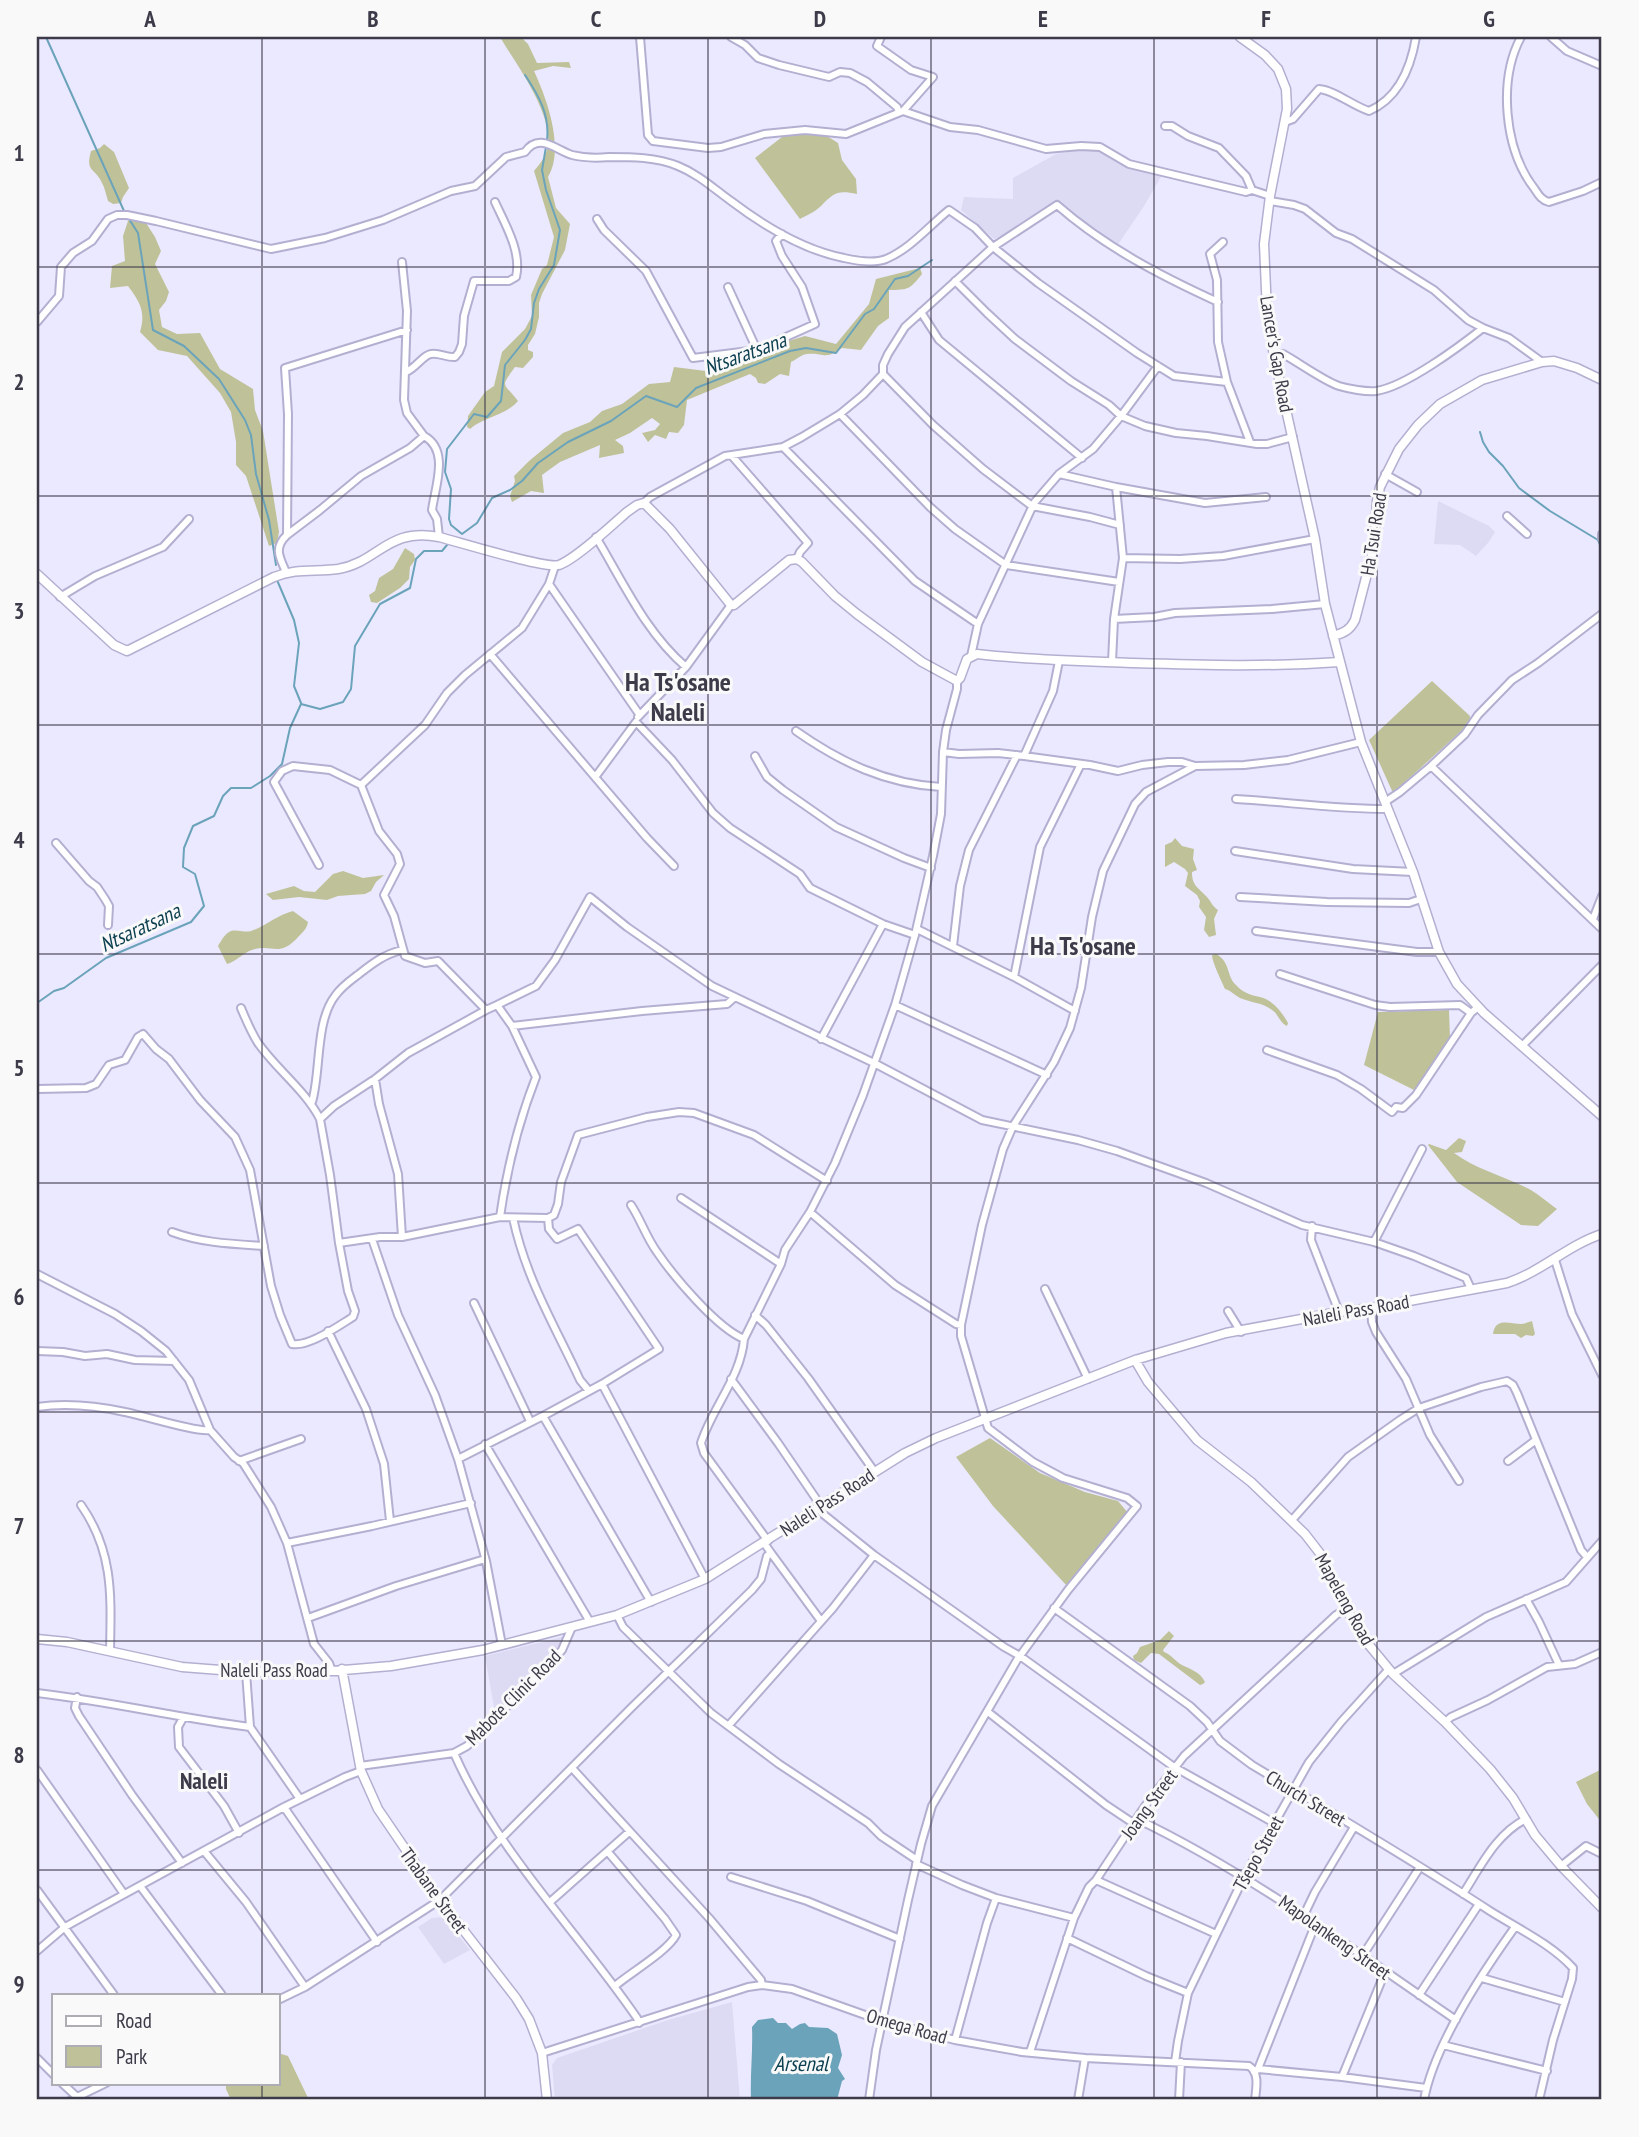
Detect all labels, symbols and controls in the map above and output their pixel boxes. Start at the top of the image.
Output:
text: A [143,4,156,33]
text: B [367,4,379,33]
text: C [591,4,602,33]
text: D [814,4,826,33]
text: E [1038,4,1048,33]
text: F [1261,4,1271,33]
text: G [1483,4,1495,33]
text: 1 [14,138,25,167]
street label: Lancer's Gap Road [1255,294,1299,414]
water label: Ntsaratsana [700,326,791,381]
text: 2 [14,367,25,396]
street label: Ha Tsui Road [1355,491,1391,577]
text: 3 [14,596,25,625]
district label: Ha Ts'osane Naleli [625,665,731,728]
text: 4 [14,825,25,854]
water label: Ntsaratsana [95,897,186,958]
district label: Ha Ts'osane [1030,929,1136,962]
text: 5 [14,1053,25,1082]
text: 6 [14,1282,25,1311]
street label: Naleli Pass Road [1301,1289,1411,1331]
street label: Naleli Pass Road [775,1463,879,1541]
text: 7 [14,1511,25,1540]
street label: Mapeleng Road [1310,1549,1380,1649]
street label: Mabote Clinic Road [460,1644,566,1750]
street label: Naleli Pass Road [220,1658,328,1682]
text: 8 [14,1740,25,1769]
street label: Joang Street [1115,1764,1183,1844]
street label: Church Street [1262,1765,1351,1832]
district label: Naleli [180,1766,228,1795]
street label: Tšepo Street [1228,1811,1289,1895]
street label: Thabane Street [395,1843,474,1938]
street label: Mapolankeng Street [1274,1889,1396,1985]
text: 9 [14,1969,25,1998]
legend [52,1994,280,2084]
street label: Omega Road [864,2003,950,2049]
text: Road [116,2007,152,2034]
text: Park [116,2043,147,2070]
water label: Arsenal [774,2050,830,2077]

